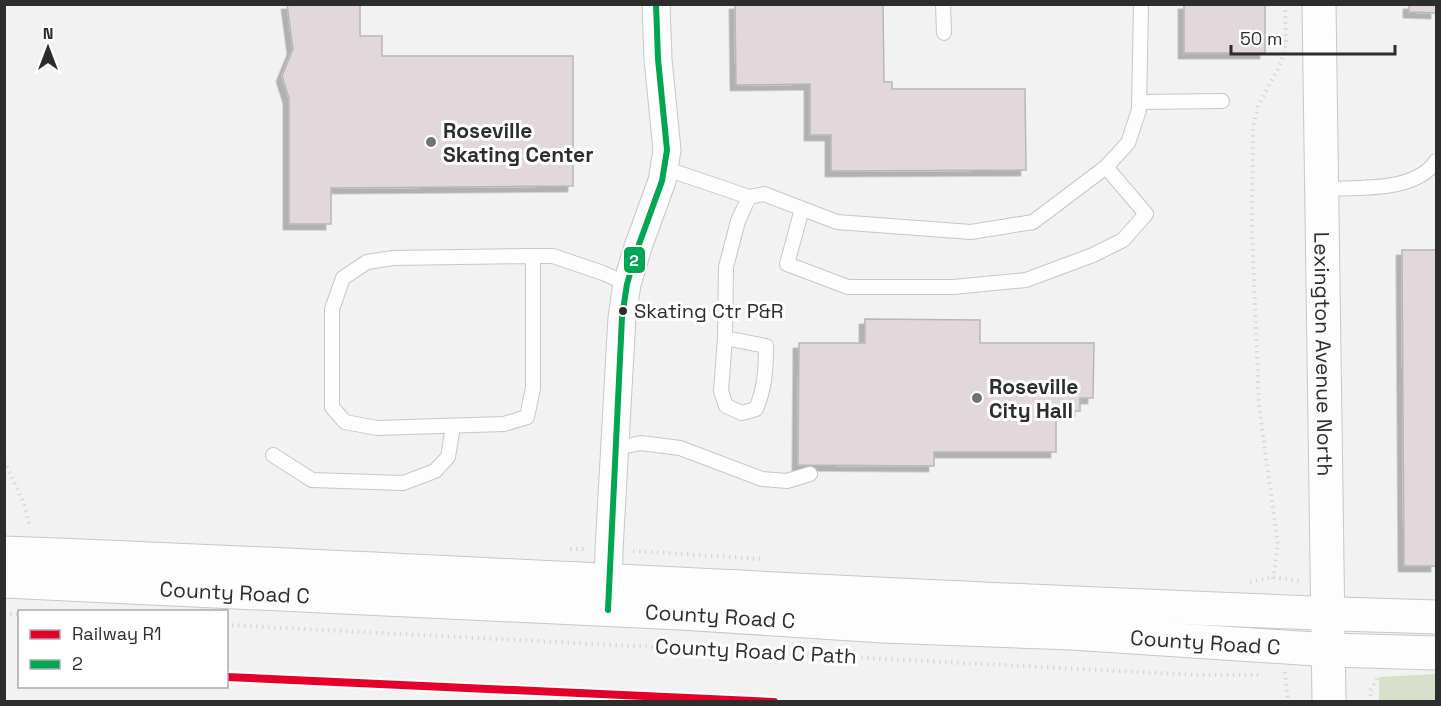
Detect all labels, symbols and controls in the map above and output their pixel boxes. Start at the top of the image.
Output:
north arrow [18,18,78,78]
scale bar [1231,18,1394,56]
text: N [43,23,53,44]
text: 50 m [1240,27,1282,50]
place label: Roseville Skating Center [443,117,594,168]
marker: Roseville Skating Center [424,135,438,149]
street label: Lexington Avenue North [1309,232,1339,476]
line badge: 2 [623,246,646,274]
text: 2 [629,250,639,271]
place label: Skating Ctr P&R [634,298,783,324]
marker: Skating Ctr P&R [617,305,629,317]
place label: Roseville City Hall [989,373,1078,424]
marker: Roseville City Hall [970,391,984,405]
street label: County Road C [159,575,310,609]
street label: County Road C [644,598,796,634]
legend [18,610,228,688]
text: Railway R1 [72,622,161,645]
street label: County Road C [1130,623,1281,660]
street label: County Road C Path [654,632,858,670]
text: 2 [72,652,83,675]

